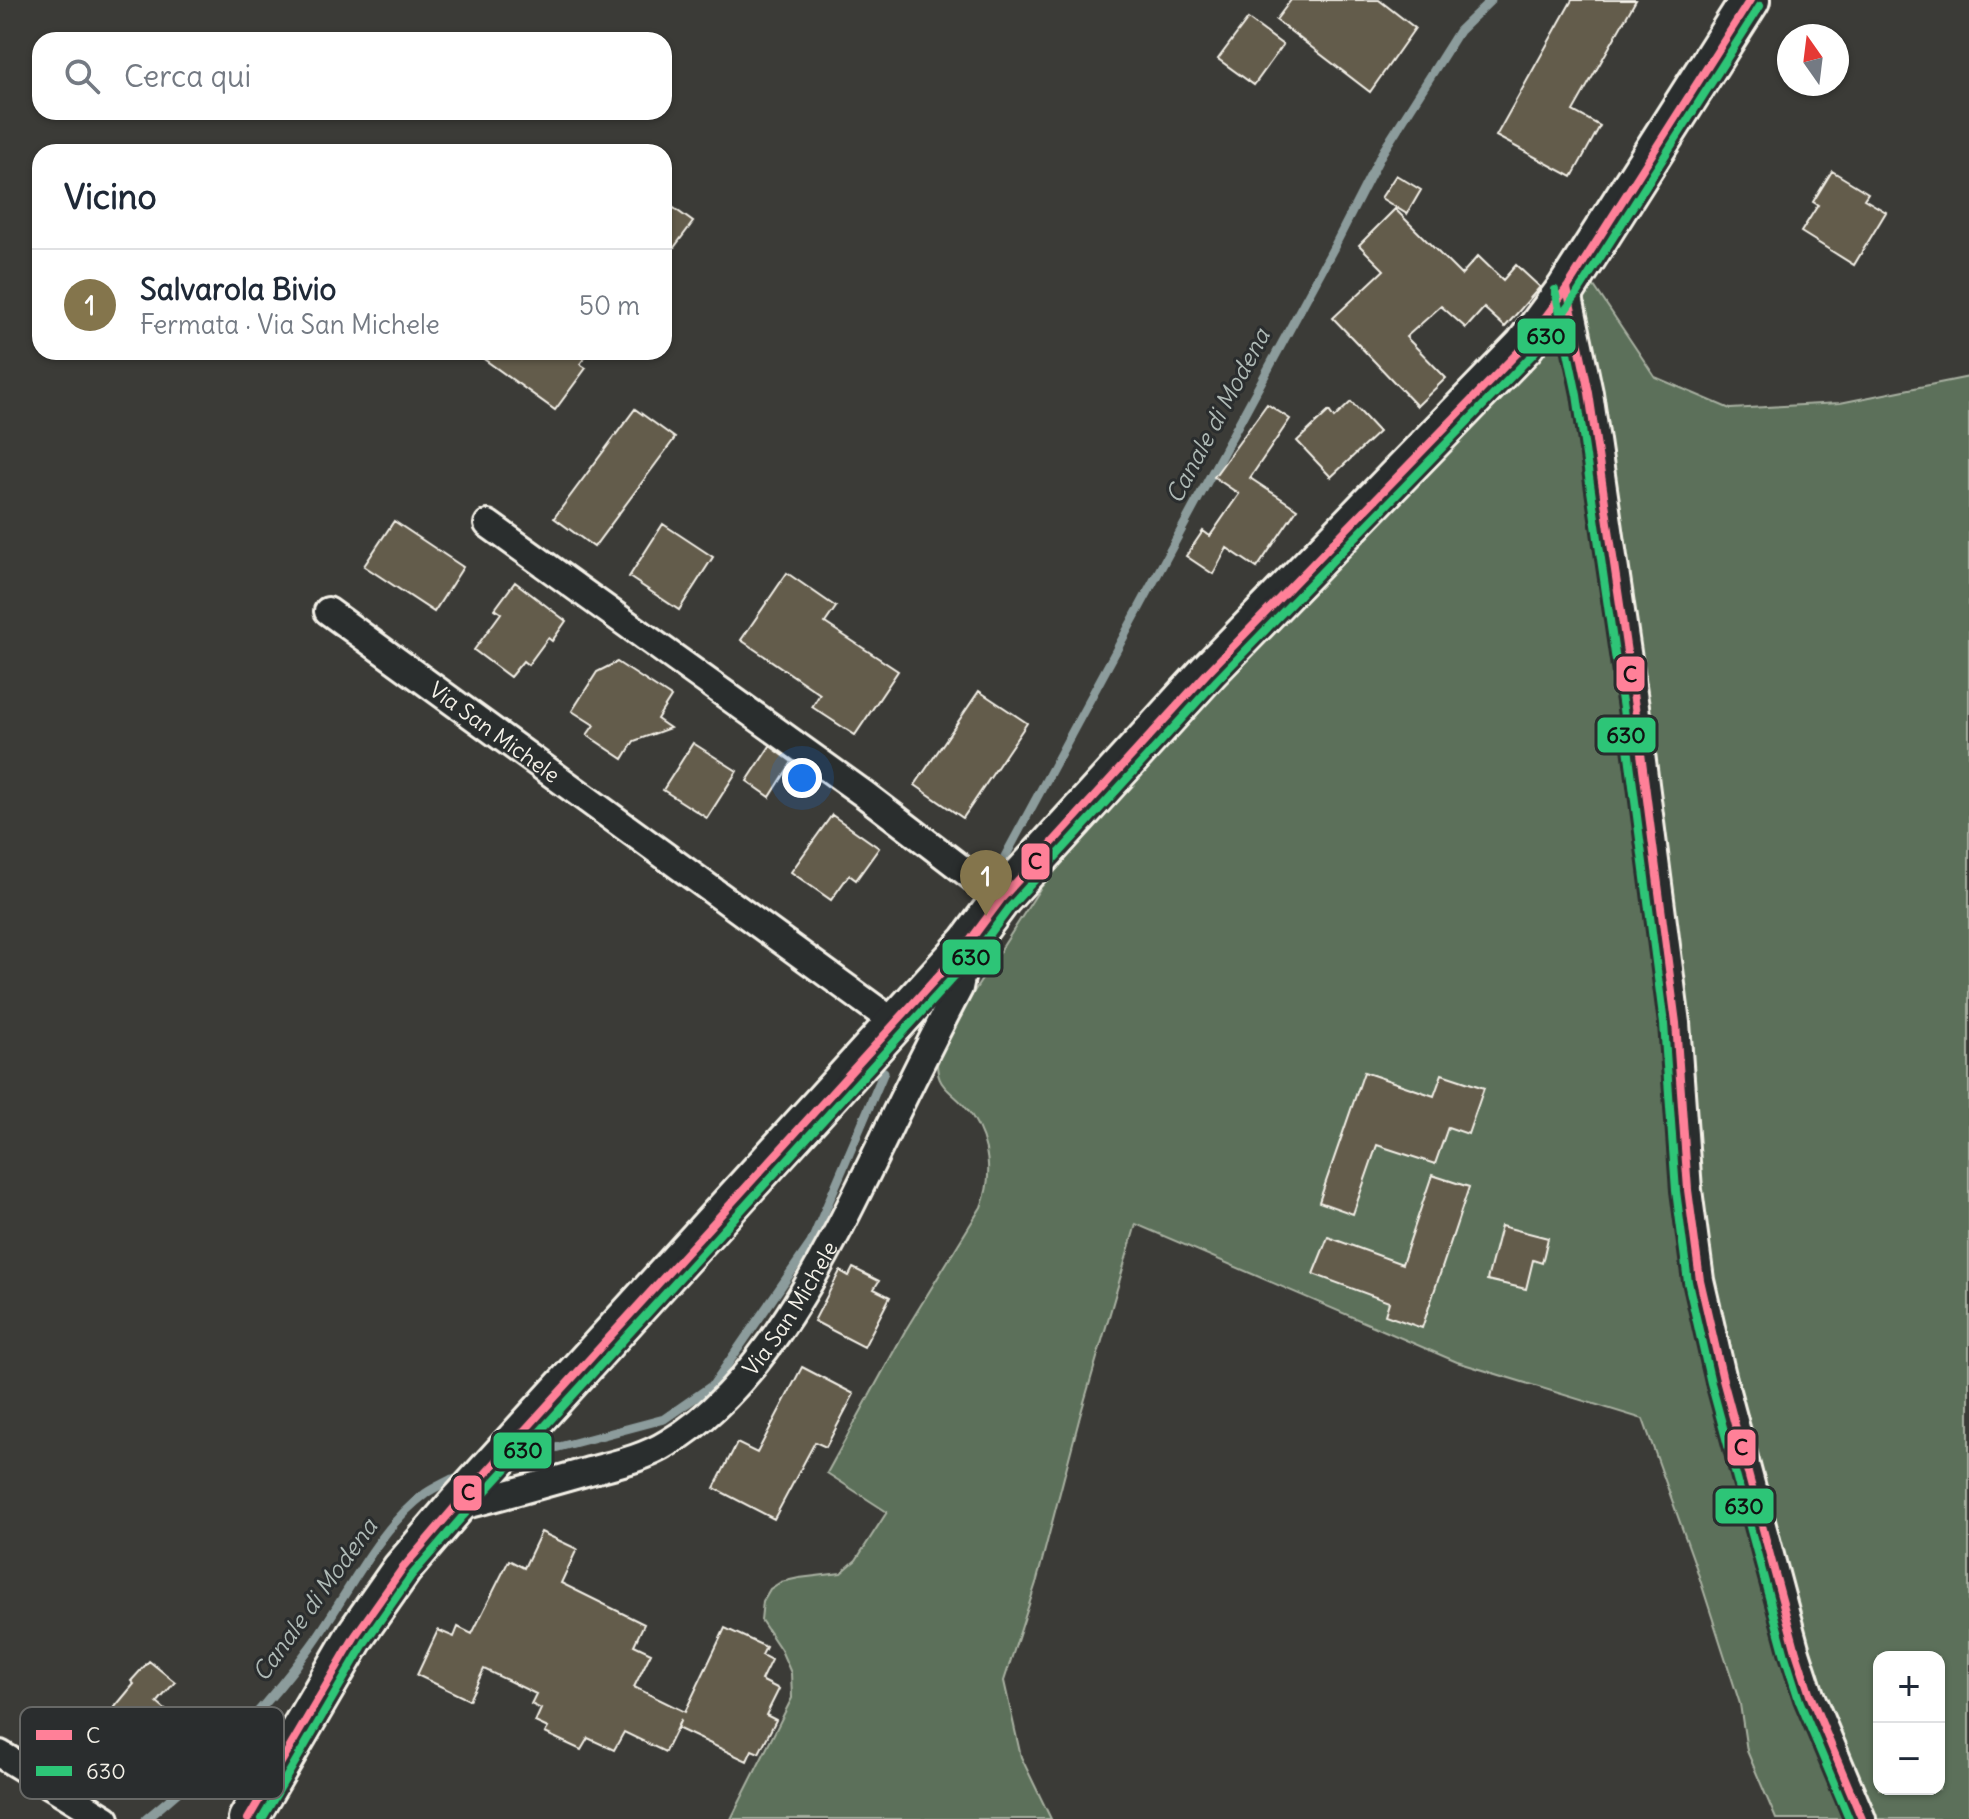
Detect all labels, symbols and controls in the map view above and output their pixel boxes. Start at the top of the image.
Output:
north arrow [1777,24,1849,96]
search box [32,32,672,120]
icon: search [60,54,104,98]
text: Cerca qui [124,57,251,95]
text: Vicino [64,175,157,218]
text: Salvarola Bivio [140,270,336,308]
text: 1 [85,289,95,322]
text: 50 m [579,289,640,322]
text: Fermata · Via San Michele [140,308,440,341]
line badge: 630 [1516,317,1577,355]
water label: Canale di Modena [1158,322,1276,508]
text: 630 [1526,322,1566,350]
line badge: C [1615,655,1646,693]
text: C [1623,660,1638,688]
street label: Via San Michele [424,675,565,789]
line badge: 630 [1596,716,1657,754]
text: 630 [1606,721,1646,749]
your location [782,758,822,798]
line badge: C [1020,842,1051,881]
text: C [1028,847,1043,875]
pin: 1 [960,850,1012,916]
line badge: 630 [941,938,1002,976]
text: 630 [951,943,991,971]
street label: Via San Michele [737,1236,844,1381]
line badge: C [1726,1428,1757,1467]
line badge: 630 [492,1431,553,1470]
text: C [1734,1433,1749,1461]
text: 630 [503,1436,543,1464]
line badge: C [452,1474,483,1512]
text: C [461,1478,476,1506]
line badge: 630 [1714,1487,1775,1525]
text: 630 [1724,1492,1764,1520]
water label: Canale di Modena [245,1511,384,1686]
map controls [1873,1651,1945,1795]
button: + [1873,1651,1945,1723]
legend [20,1707,284,1799]
text: C [86,1721,100,1749]
button: − [1873,1723,1945,1795]
text: 630 [86,1757,126,1785]

